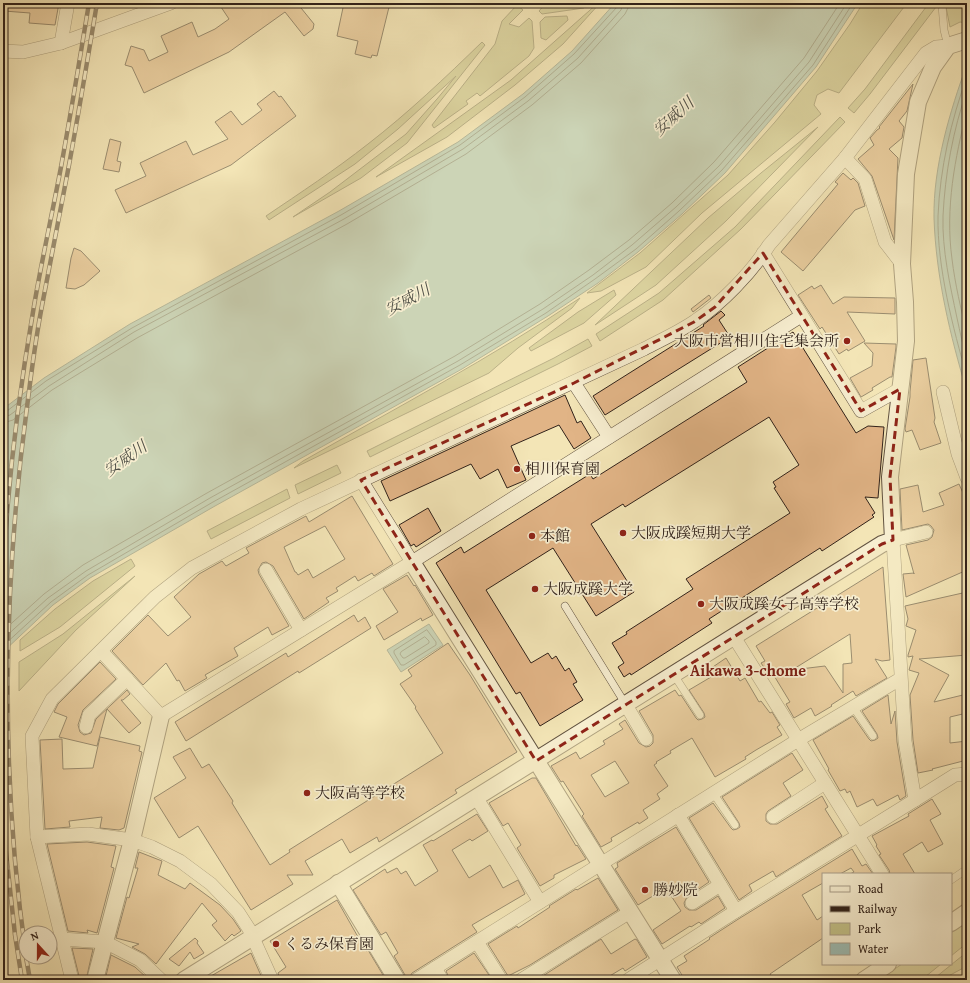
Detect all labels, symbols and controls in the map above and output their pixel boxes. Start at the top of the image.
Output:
water label: 安威川 [647,90,700,141]
water label: 安威川 [380,276,436,321]
place label: 大阪市営相川住宅集会所 [674,330,839,351]
marker: 大阪市営相川住宅集会所 [842,336,852,346]
water label: 安威川 [98,433,153,482]
place label: 相川保育園 [525,458,600,479]
marker: 相川保育園 [512,464,522,474]
place label: 大阪成蹊短期大学 [631,522,751,543]
place label: 本館 [540,525,570,546]
marker: 大阪成蹊短期大学 [618,528,628,538]
marker: 本館 [527,531,537,541]
place label: 大阪成蹊大学 [543,578,633,599]
marker: 大阪成蹊大学 [530,584,540,594]
place label: 大阪成蹊女子高等学校 [709,593,859,614]
marker: 大阪成蹊女子高等学校 [696,599,706,609]
district label: Aikawa 3-chome [690,658,806,682]
place label: 大阪高等学校 [315,782,405,803]
marker: 大阪高等学校 [302,788,312,798]
legend [822,873,952,965]
place label: 勝妙院 [653,879,698,900]
text: Road [858,880,884,897]
marker: 勝妙院 [640,885,650,895]
text: Railway [858,900,897,917]
text: Park [858,920,882,937]
north arrow [18,925,58,965]
text: N [28,927,41,944]
place label: くるみ保育園 [284,933,374,954]
marker: くるみ保育園 [271,939,281,949]
text: Water [858,940,888,957]

